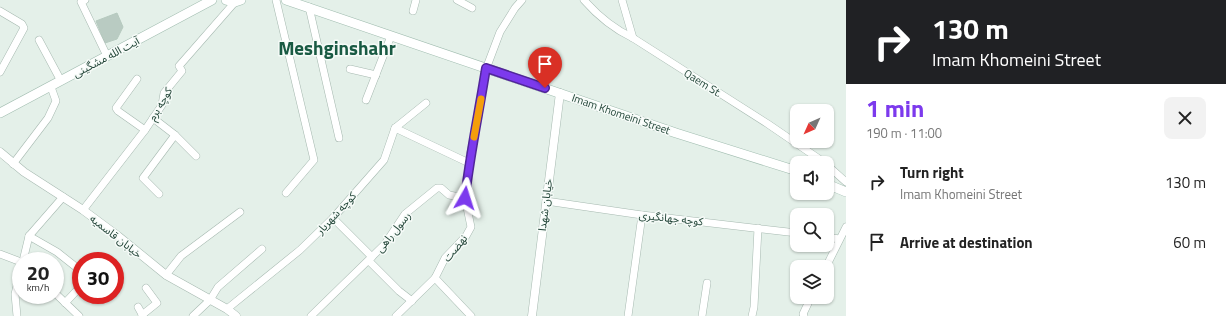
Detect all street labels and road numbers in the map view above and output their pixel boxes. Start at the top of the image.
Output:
street label: آیت الله مشگینی [70,32,143,81]
street label: Qaem St. [681,65,725,101]
street label: کوچه برم [144,84,176,124]
street label: Imam Khomeini Street [570,90,673,138]
street label: خیابان شهدا [534,177,556,232]
street label: کوچه شهریار [311,188,360,238]
street label: کوچه جهانگیری [638,207,704,229]
street label: رسول راهی [372,208,414,256]
street label: خیابان قاسمیه [86,210,146,262]
street label: نهضت [439,231,471,265]

